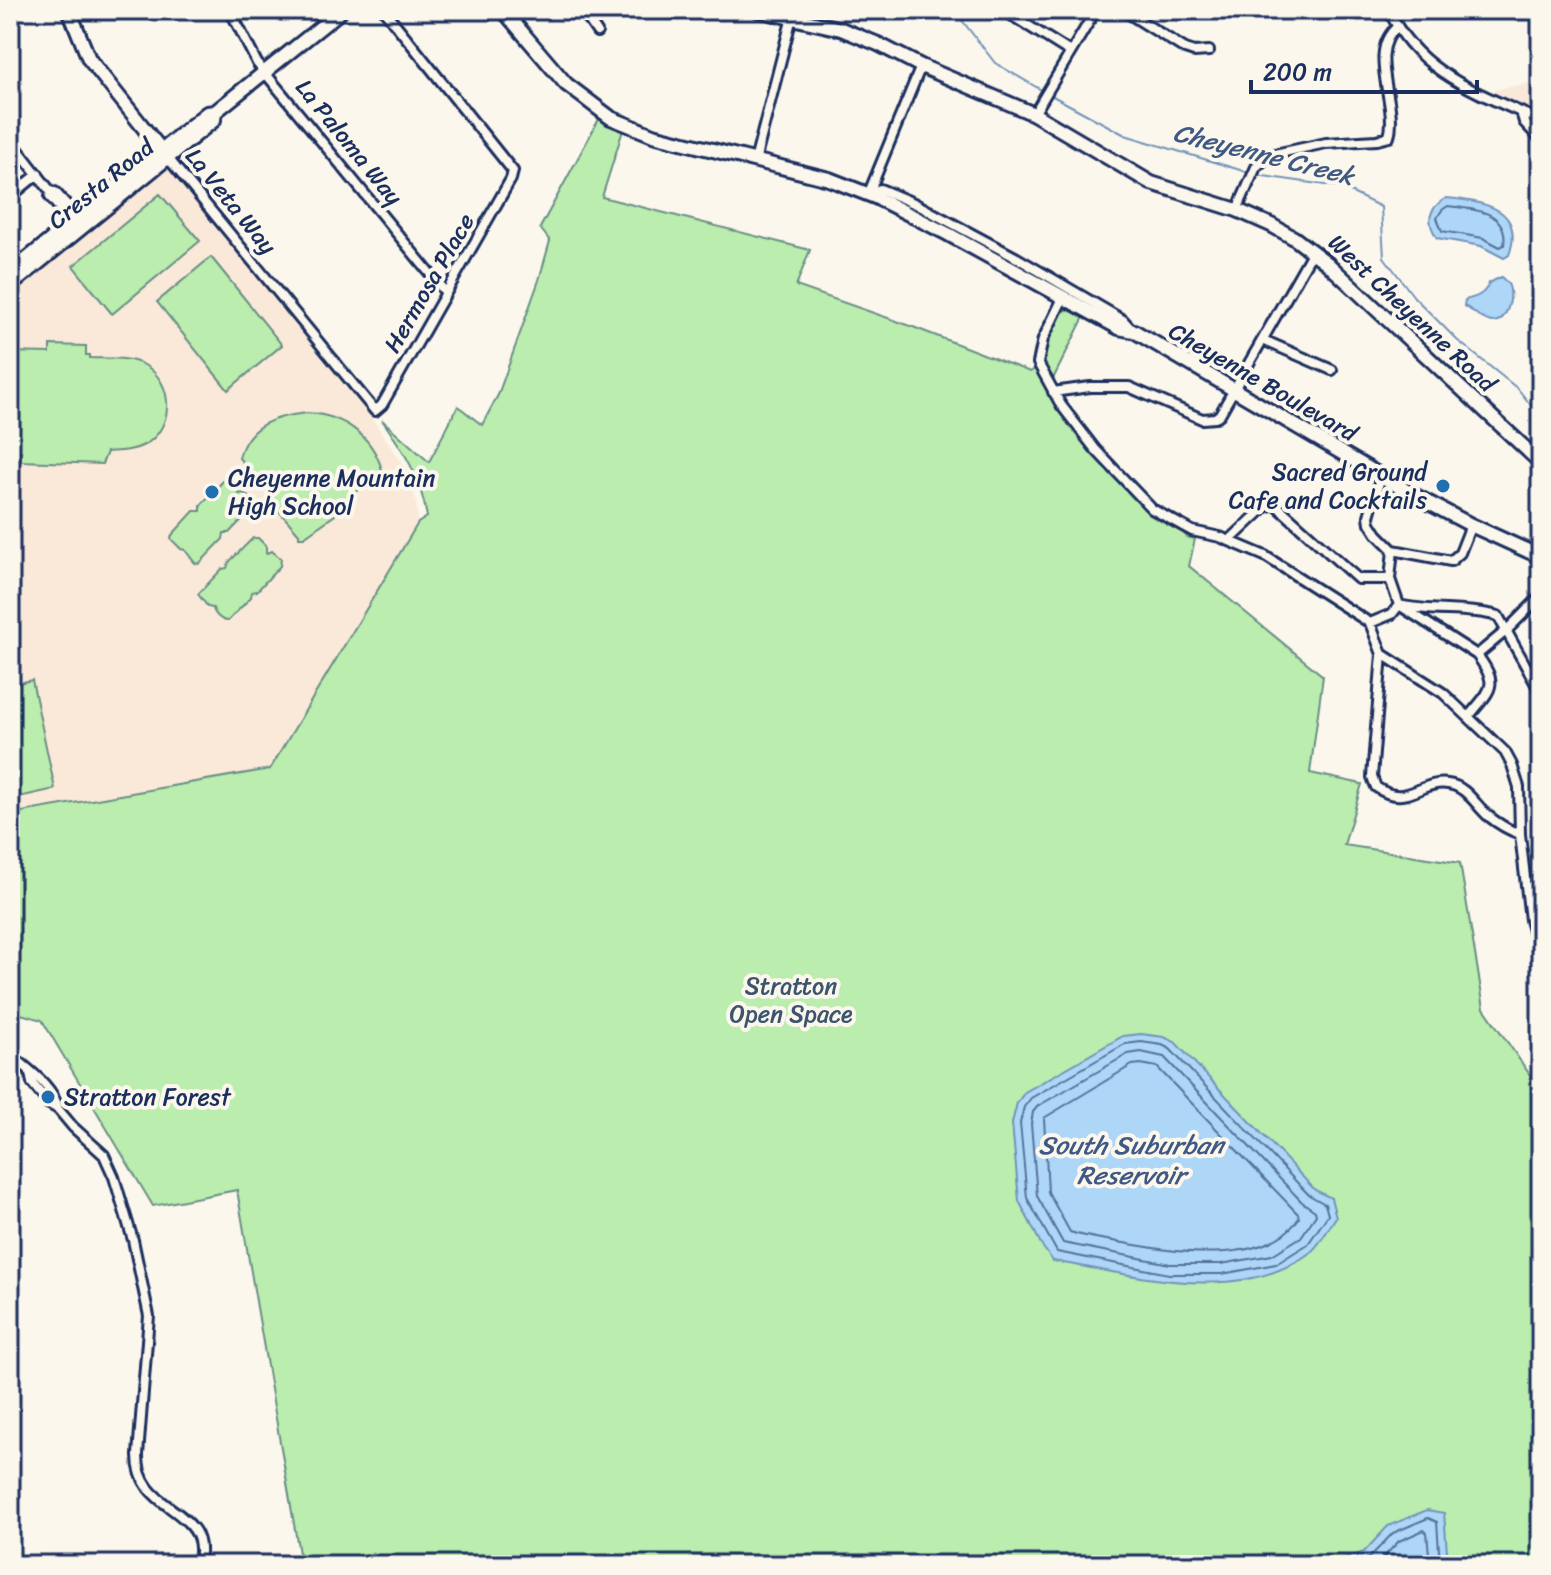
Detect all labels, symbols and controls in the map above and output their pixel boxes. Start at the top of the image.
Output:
scale bar [1251,44,1477,94]
text: 200 m [1263,51,1332,93]
street label: La Paloma Way [284,69,414,216]
water label: Cheyenne Creek [1169,109,1361,199]
street label: Cresta Road [38,126,166,240]
street label: La Veta Way [174,138,288,265]
street label: Hermosa Place [372,205,486,361]
street label: West Cheyenne Road [1318,223,1508,404]
street label: Cheyenne Boulevard [1160,311,1367,454]
place label: Sacred Ground Cafe and Cocktails [1229,451,1428,521]
place label: Cheyenne Mountain High School [228,457,435,527]
marker: Sacred Ground Cafe and Cocktails [1434,477,1452,495]
marker: Cheyenne Mountain High School [203,483,221,501]
park label: Stratton Open Space [729,965,853,1035]
place label: Stratton Forest [64,1076,232,1118]
marker: Stratton Forest [39,1088,57,1106]
water label: South Suburban Reservoir [1038,1122,1226,1198]

